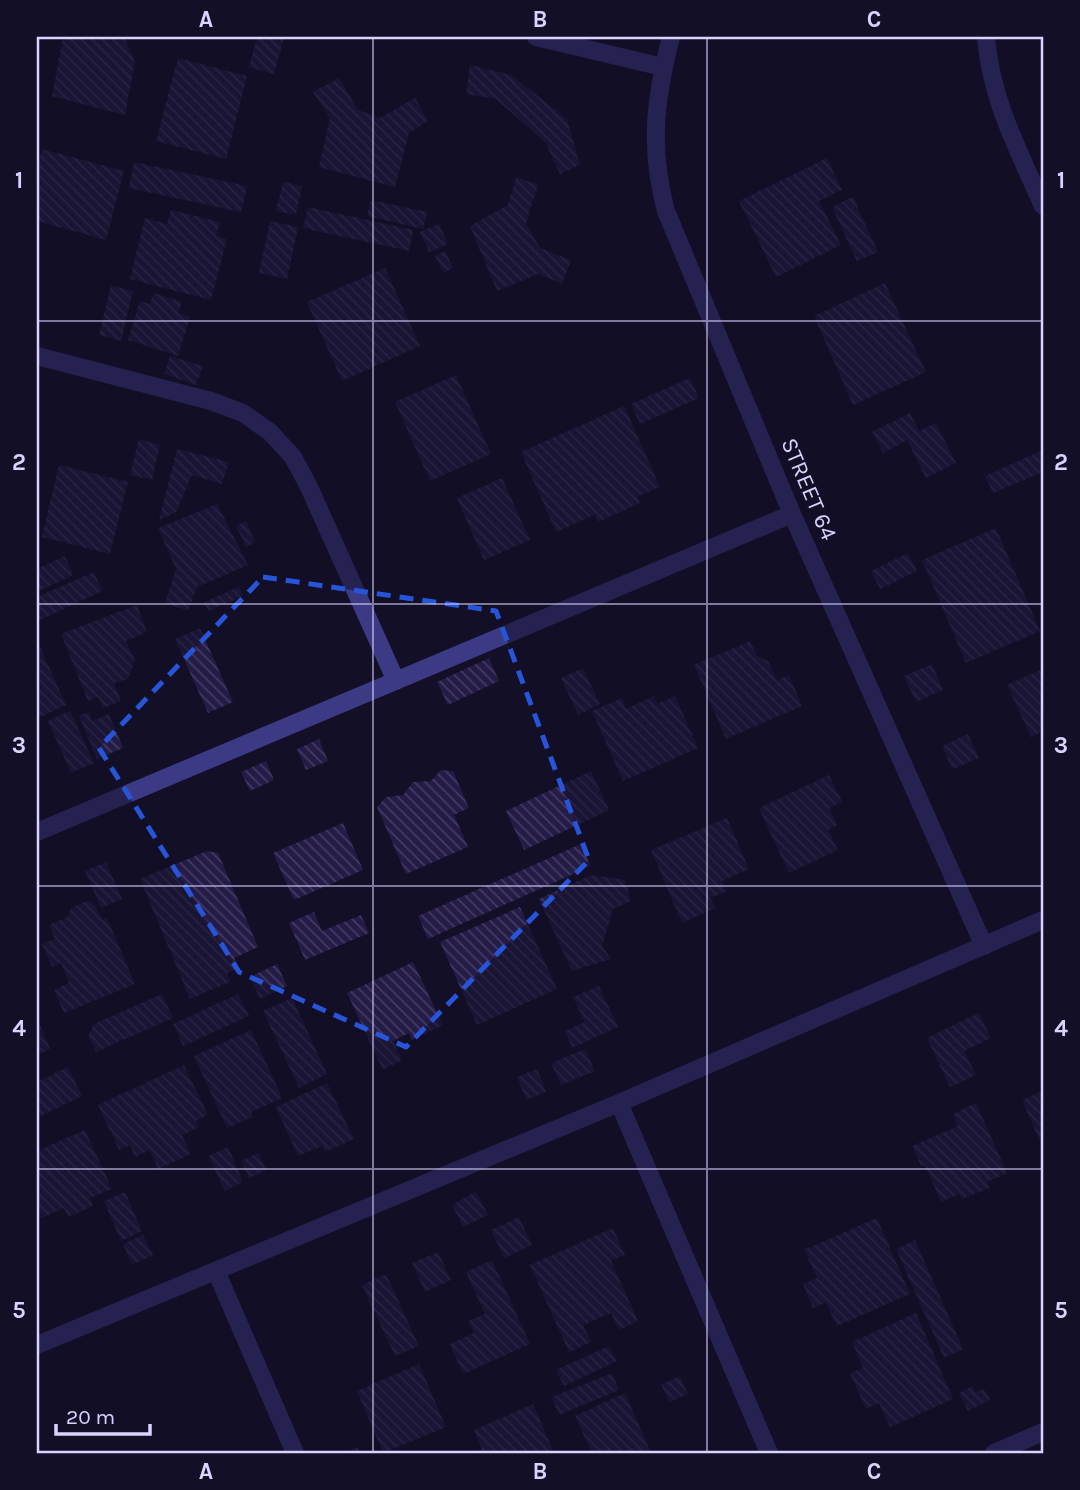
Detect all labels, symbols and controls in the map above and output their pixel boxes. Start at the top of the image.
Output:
text: A [199,6,213,33]
text: B [533,6,547,33]
text: C [867,6,881,33]
text: 1 [15,167,23,194]
text: 1 [1057,167,1065,194]
street label: STREET 64 [775,434,843,544]
text: 2 [12,449,26,476]
text: 2 [1054,449,1068,476]
text: 3 [12,732,26,759]
text: 3 [1054,732,1068,759]
text: 4 [12,1015,26,1042]
text: 4 [1054,1015,1068,1042]
text: 5 [12,1297,26,1324]
text: 5 [1054,1297,1068,1324]
scale bar [56,1392,150,1436]
text: 20 m [66,1405,115,1429]
text: A [199,1458,213,1485]
text: B [533,1458,547,1485]
text: C [867,1458,881,1485]

